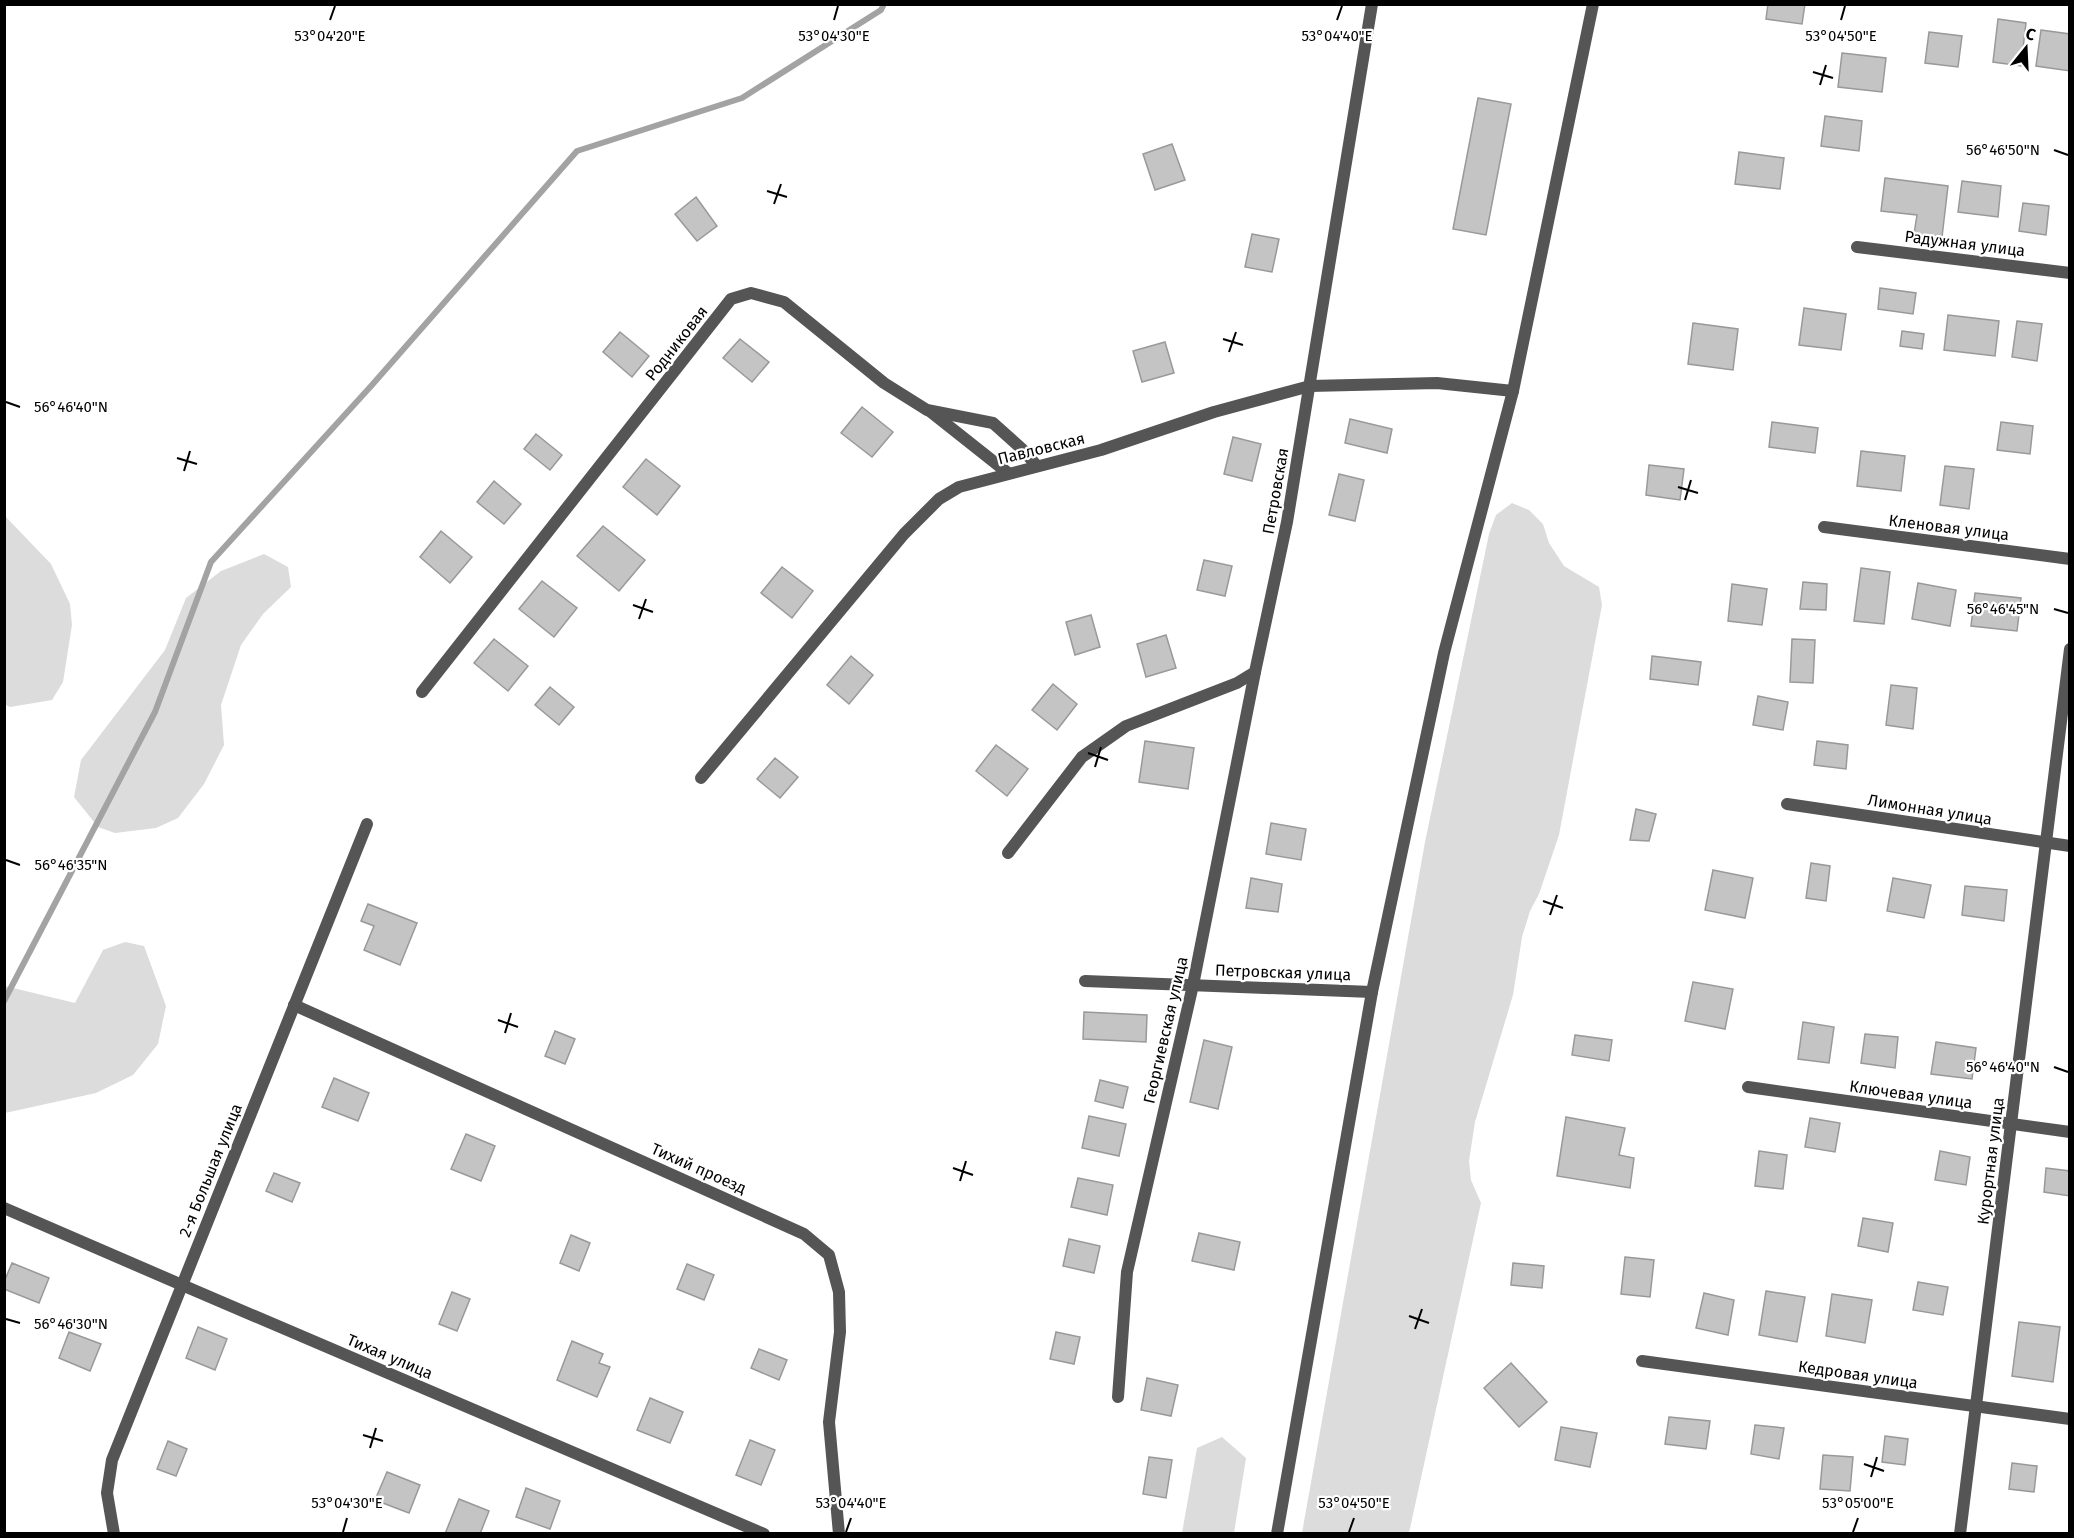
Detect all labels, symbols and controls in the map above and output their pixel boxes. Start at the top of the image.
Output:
north arrow [1996,18,2056,78]
text: С [2023,24,2039,45]
text: 53°04'20"E [294,27,366,45]
text: 53°04'30"E [798,27,870,45]
text: 53°04'40"E [1301,27,1373,45]
text: 53°04'50"E [1805,27,1877,45]
text: 56°46'50"N [1966,141,2040,159]
street label: Радужная улица [1904,227,2026,260]
street label: Родниковая [641,302,712,385]
text: 56°46'40"N [34,398,108,416]
street label: Павловская [996,428,1087,468]
street label: Петровская [1259,446,1292,536]
street label: Кленовая улица [1888,511,2010,544]
text: 56°46'45"N [1967,600,2039,618]
street label: Лимонная улица [1866,790,1993,829]
text: 56°46'35"N [35,856,107,874]
street label: Георгиевская улица [1139,955,1192,1105]
street label: Петровская улица [1215,961,1351,984]
text: 56°46'40"N [1966,1058,2040,1076]
street label: Ключевая улица [1848,1076,1974,1113]
street label: Курортная улица [1973,1096,2008,1226]
street label: 2-я Большая улица [175,1101,246,1240]
street label: Тихий проезд [648,1139,749,1198]
text: 56°46'30"N [34,1315,108,1333]
street label: Тихая улица [344,1330,436,1383]
street label: Кедровая улица [1797,1357,1919,1392]
text: 53°04'30"E [311,1494,383,1512]
text: 53°04'40"E [815,1494,887,1512]
text: 53°04'50"E [1318,1494,1390,1512]
text: 53°05'00"E [1822,1494,1894,1512]

